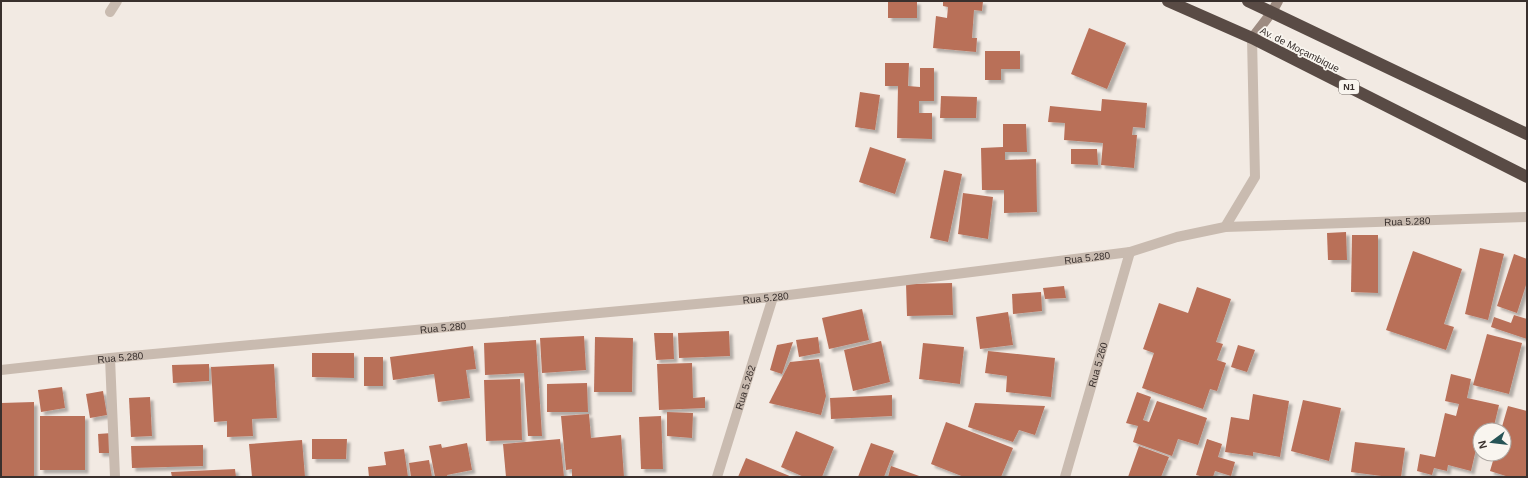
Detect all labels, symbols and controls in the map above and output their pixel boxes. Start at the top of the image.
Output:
street label: Av. de Moçambique [1258,25,1342,74]
road number: N1 [1339,80,1359,94]
street label: Rua 5.280 [1384,215,1431,228]
street label: Rua 5.280 [1064,250,1111,266]
street label: Rua 5.280 [742,290,790,306]
street label: Rua 5.280 [419,320,467,335]
street label: Rua 5.260 [1086,341,1110,388]
street label: Rua 5.280 [97,350,144,365]
street label: Rua 5.262 [733,363,758,411]
north arrow [1472,422,1512,462]
text: N [1476,439,1489,450]

